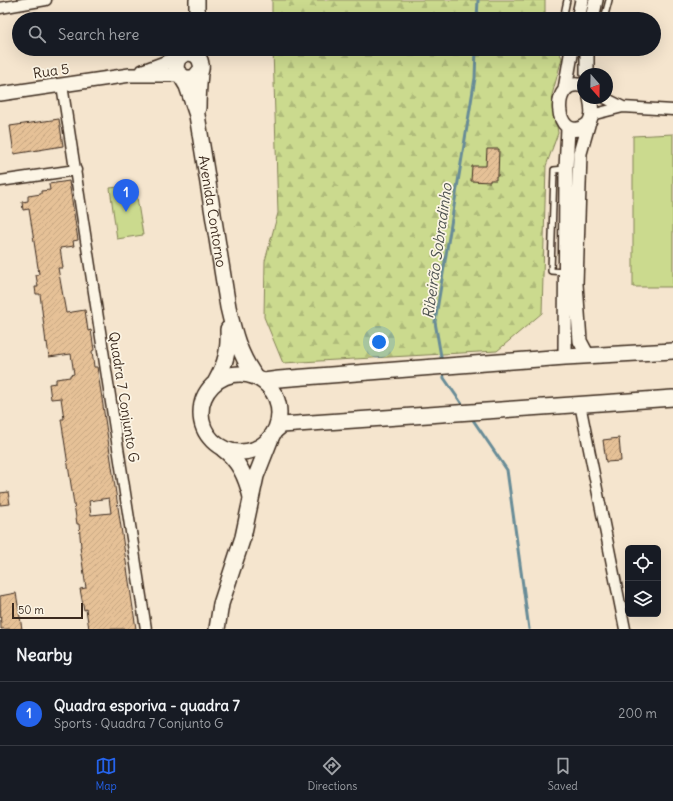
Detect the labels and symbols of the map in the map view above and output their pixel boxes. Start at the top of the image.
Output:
street label: Rua 5 [32,60,70,82]
north arrow [577,68,613,104]
street label: Avenida Contorno [195,154,231,269]
pin: 1 [113,179,139,212]
water label: Ribeirão Sobradinho [418,181,456,320]
street label: Quadra 7 Conjunto G [105,330,143,464]
your location [369,332,389,352]
scale bar [12,601,83,620]

